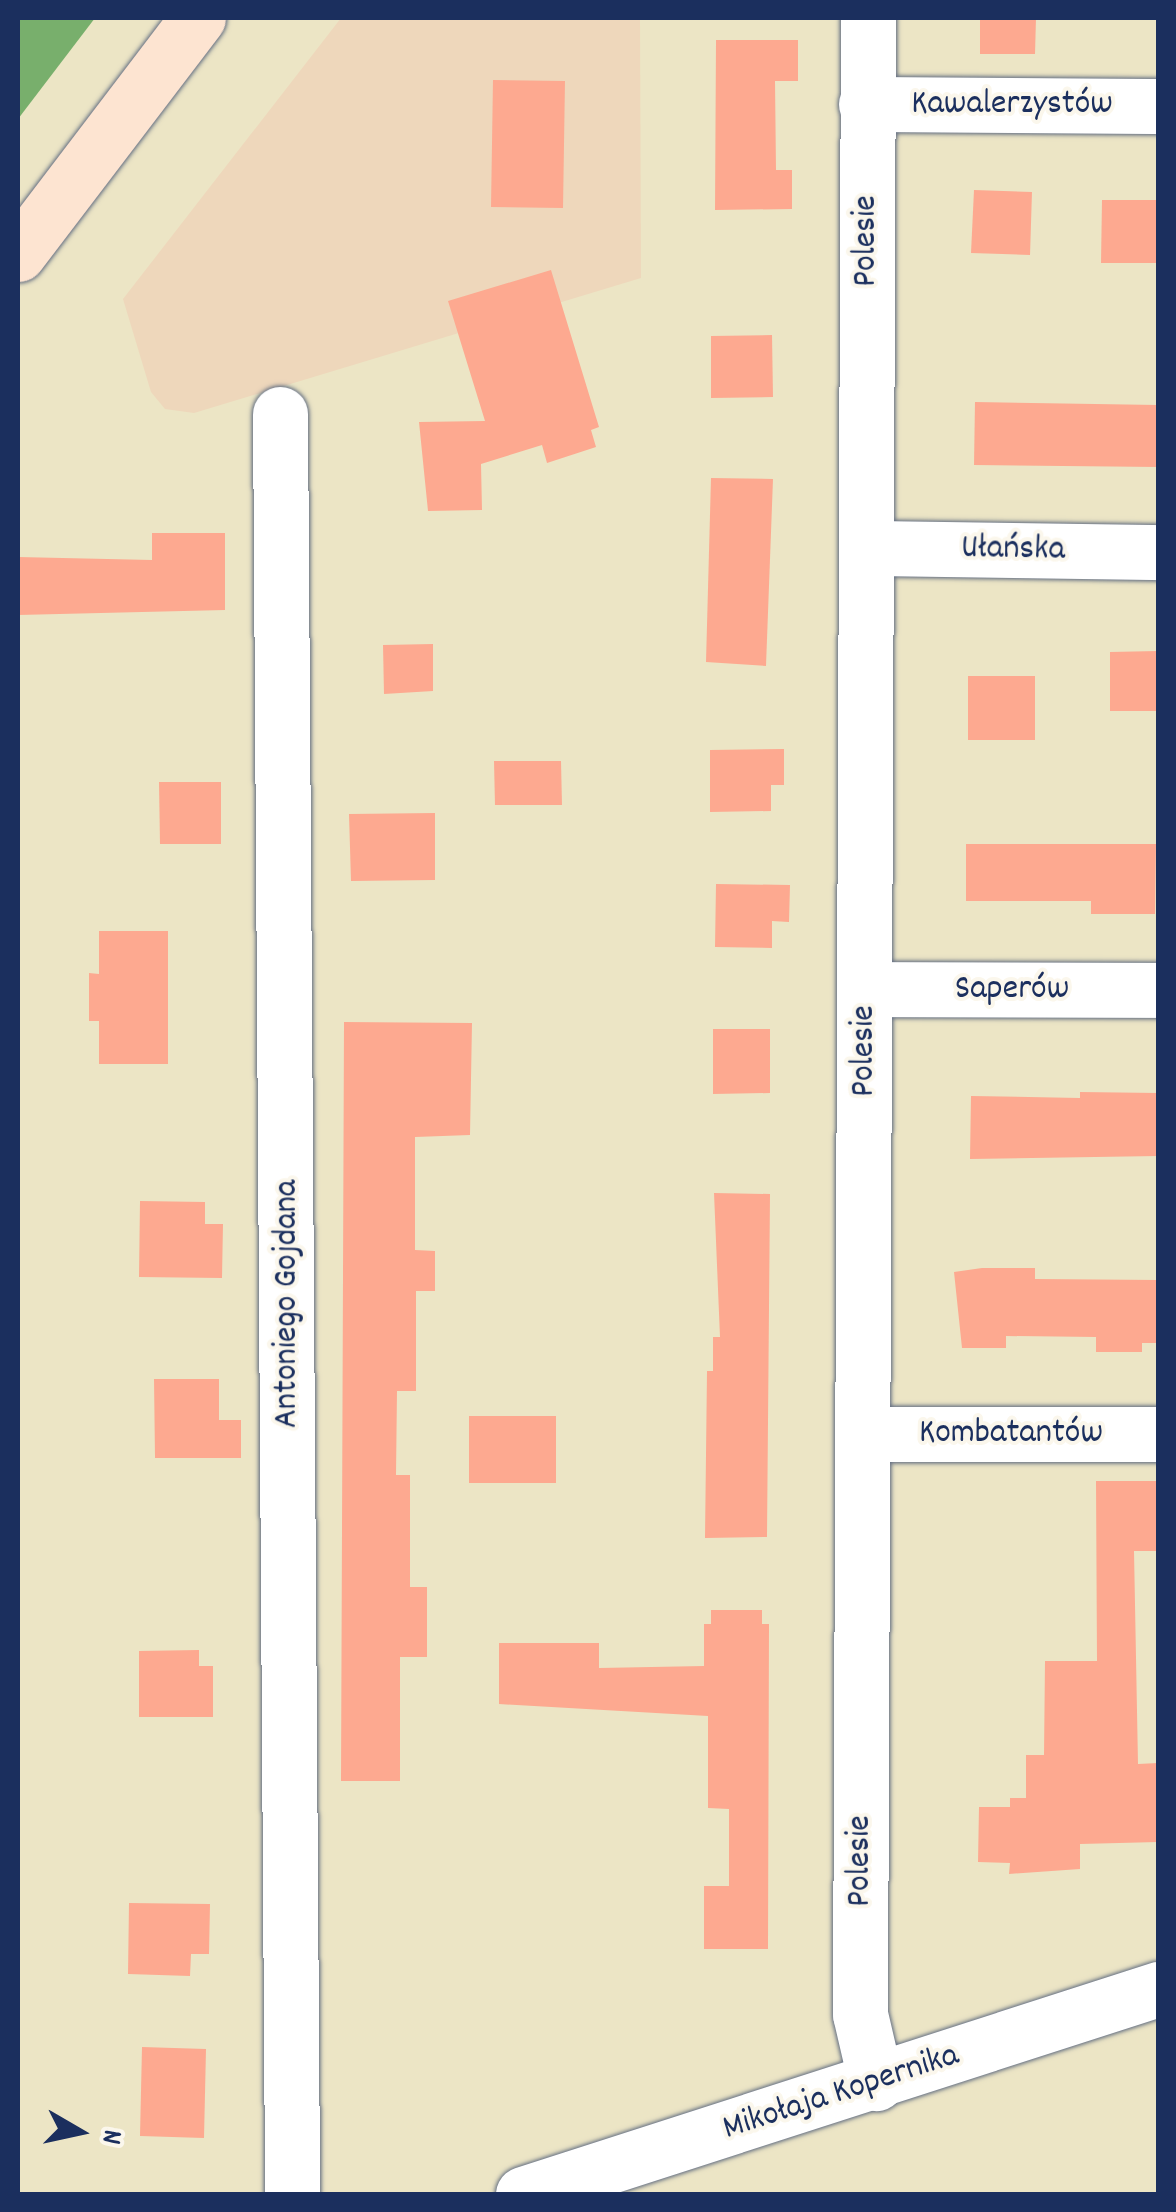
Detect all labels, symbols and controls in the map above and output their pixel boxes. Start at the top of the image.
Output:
street label: Kawalerzystów [911,84,1113,126]
street label: Polesie [846,195,888,287]
street label: Ułańska [961,528,1065,572]
street label: Saperów [955,969,1069,1011]
street label: Polesie [844,1005,886,1097]
street label: Antoniego Gojdana [267,1180,309,1428]
street label: Kombatantów [919,1413,1103,1455]
street label: Polesie [840,1815,882,1907]
street label: Mikołaja Kopernika [718,2035,964,2151]
north arrow [30,2082,130,2182]
text: N [89,2127,130,2147]

